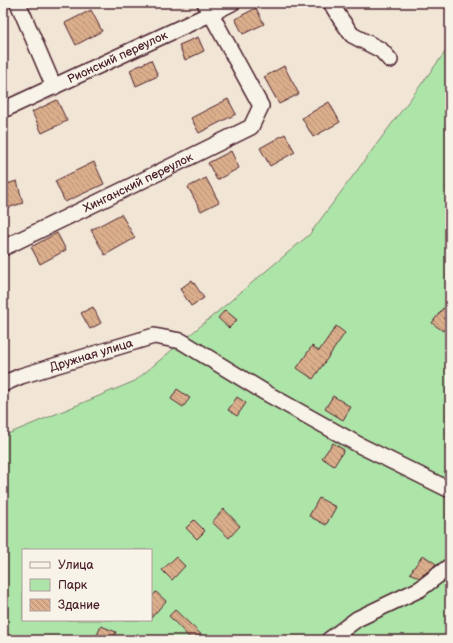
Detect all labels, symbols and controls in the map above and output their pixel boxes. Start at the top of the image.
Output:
street label: Рионский переулок [65,27,170,87]
street label: Хинганский переулок [81,149,196,216]
street label: Дружная улица [48,335,135,374]
legend [22,549,152,621]
text: Улица [58,558,94,573]
text: Парк [58,578,88,593]
text: Здание [58,598,100,613]

